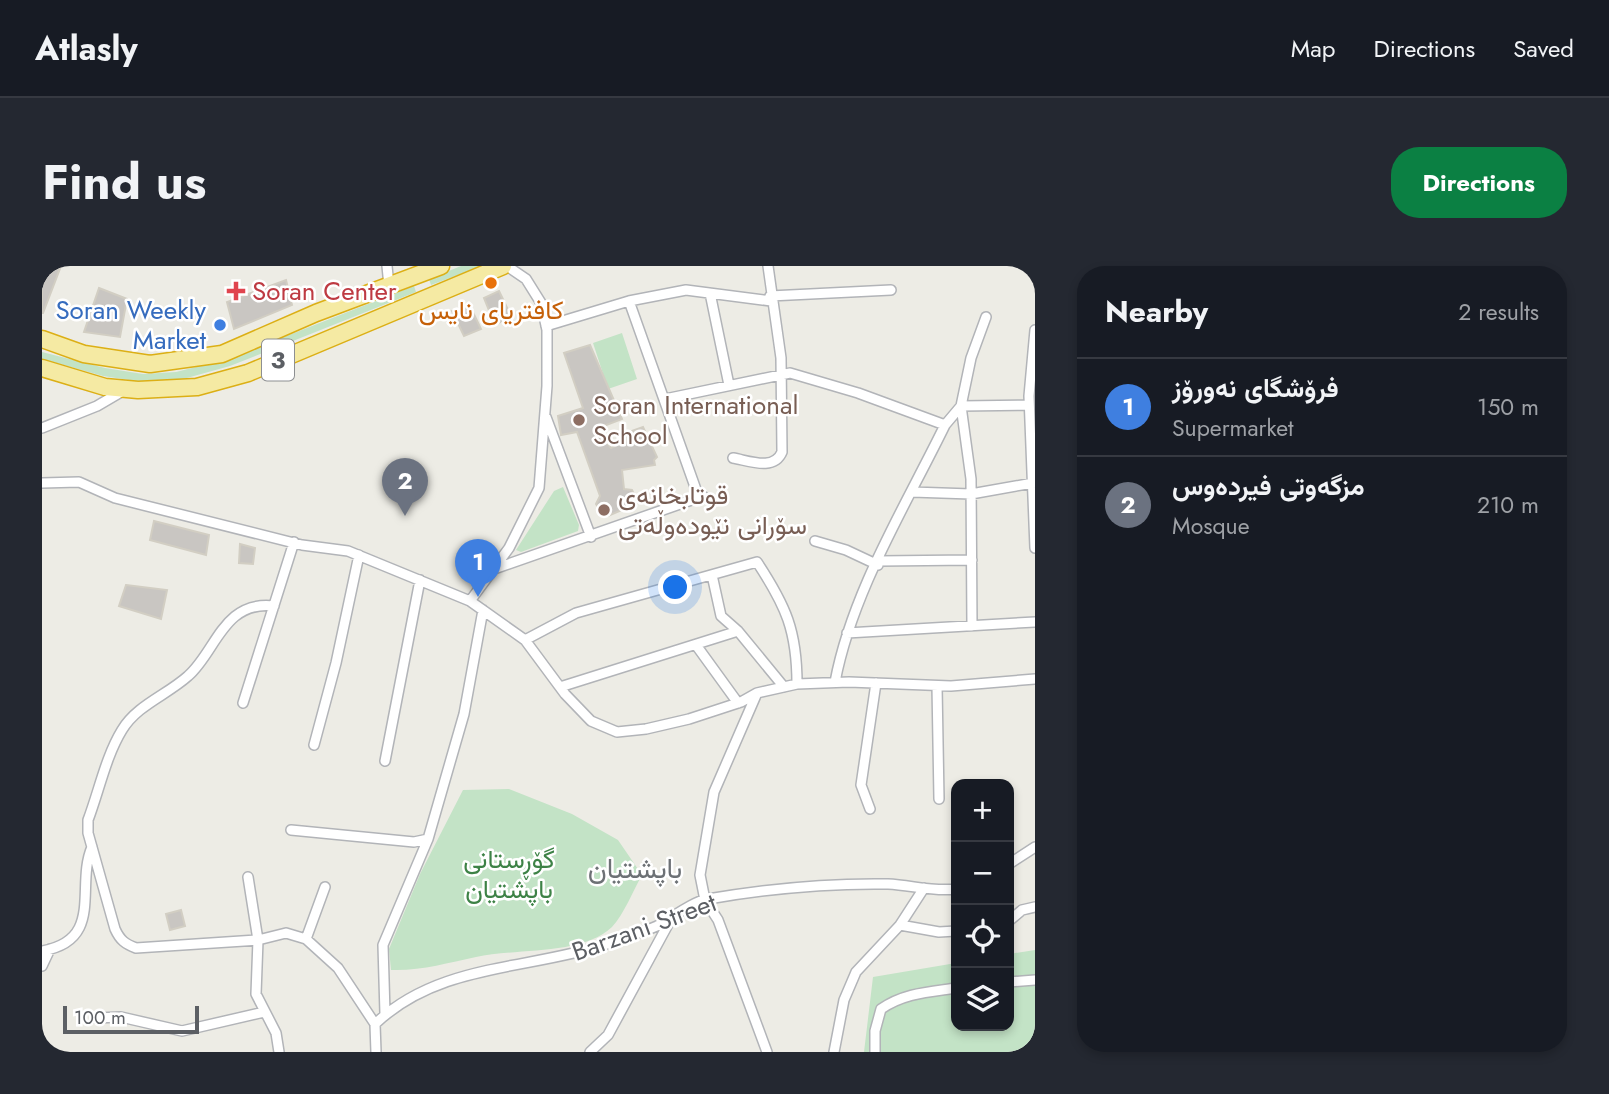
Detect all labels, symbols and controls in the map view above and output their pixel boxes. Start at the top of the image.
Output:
text: Atlasly [35,25,138,72]
text: Map [1291,31,1336,66]
text: Directions [1374,31,1475,66]
text: Saved [1513,31,1574,66]
text: Find us [42,147,206,217]
button: Directions [1391,147,1567,218]
place label: Soran Center [252,272,397,310]
marker: کافتریای نایس [483,275,499,291]
marker: Soran Center [226,281,246,301]
text: Nearby [1105,290,1208,333]
place label: Soran Weekly Market [55,291,207,359]
place label: کافتریای نایس [418,291,564,329]
text: 2 results [1458,295,1539,329]
marker: Soran Weekly Market [212,317,228,333]
road number: 3 [262,340,294,380]
text: فرۆشگای نەورۆز [1172,369,1339,407]
place label: Soran International School [593,386,798,454]
text: 1 [1122,390,1134,424]
text: 150 m [1477,390,1539,424]
text: Supermarket [1172,411,1294,445]
marker: Soran International School [571,412,587,428]
pin: 2 [382,458,428,516]
text: مزگەوتی فیردەوس [1172,467,1365,505]
place label: قوتابخانەی سۆرانی نێودەوڵەتی [618,476,807,544]
text: 2 [1120,488,1136,522]
text: 210 m [1477,488,1539,522]
marker: قوتابخانەی سۆرانی نێودەوڵەتی [596,502,612,518]
text: Mosque [1172,509,1250,543]
pin: 1 [455,539,501,597]
your location [658,570,692,604]
map controls [951,779,1014,1031]
button: + [951,779,1014,842]
park label: گۆڕستانی باپشتیان [463,840,555,908]
button: − [951,842,1014,905]
district label: باپشتیان [588,848,682,889]
street label: Barzani Street [566,883,722,971]
button: locate [951,905,1014,968]
button: layers [951,968,1014,1031]
scale bar [63,1003,200,1035]
text: 100 m [74,1004,126,1031]

